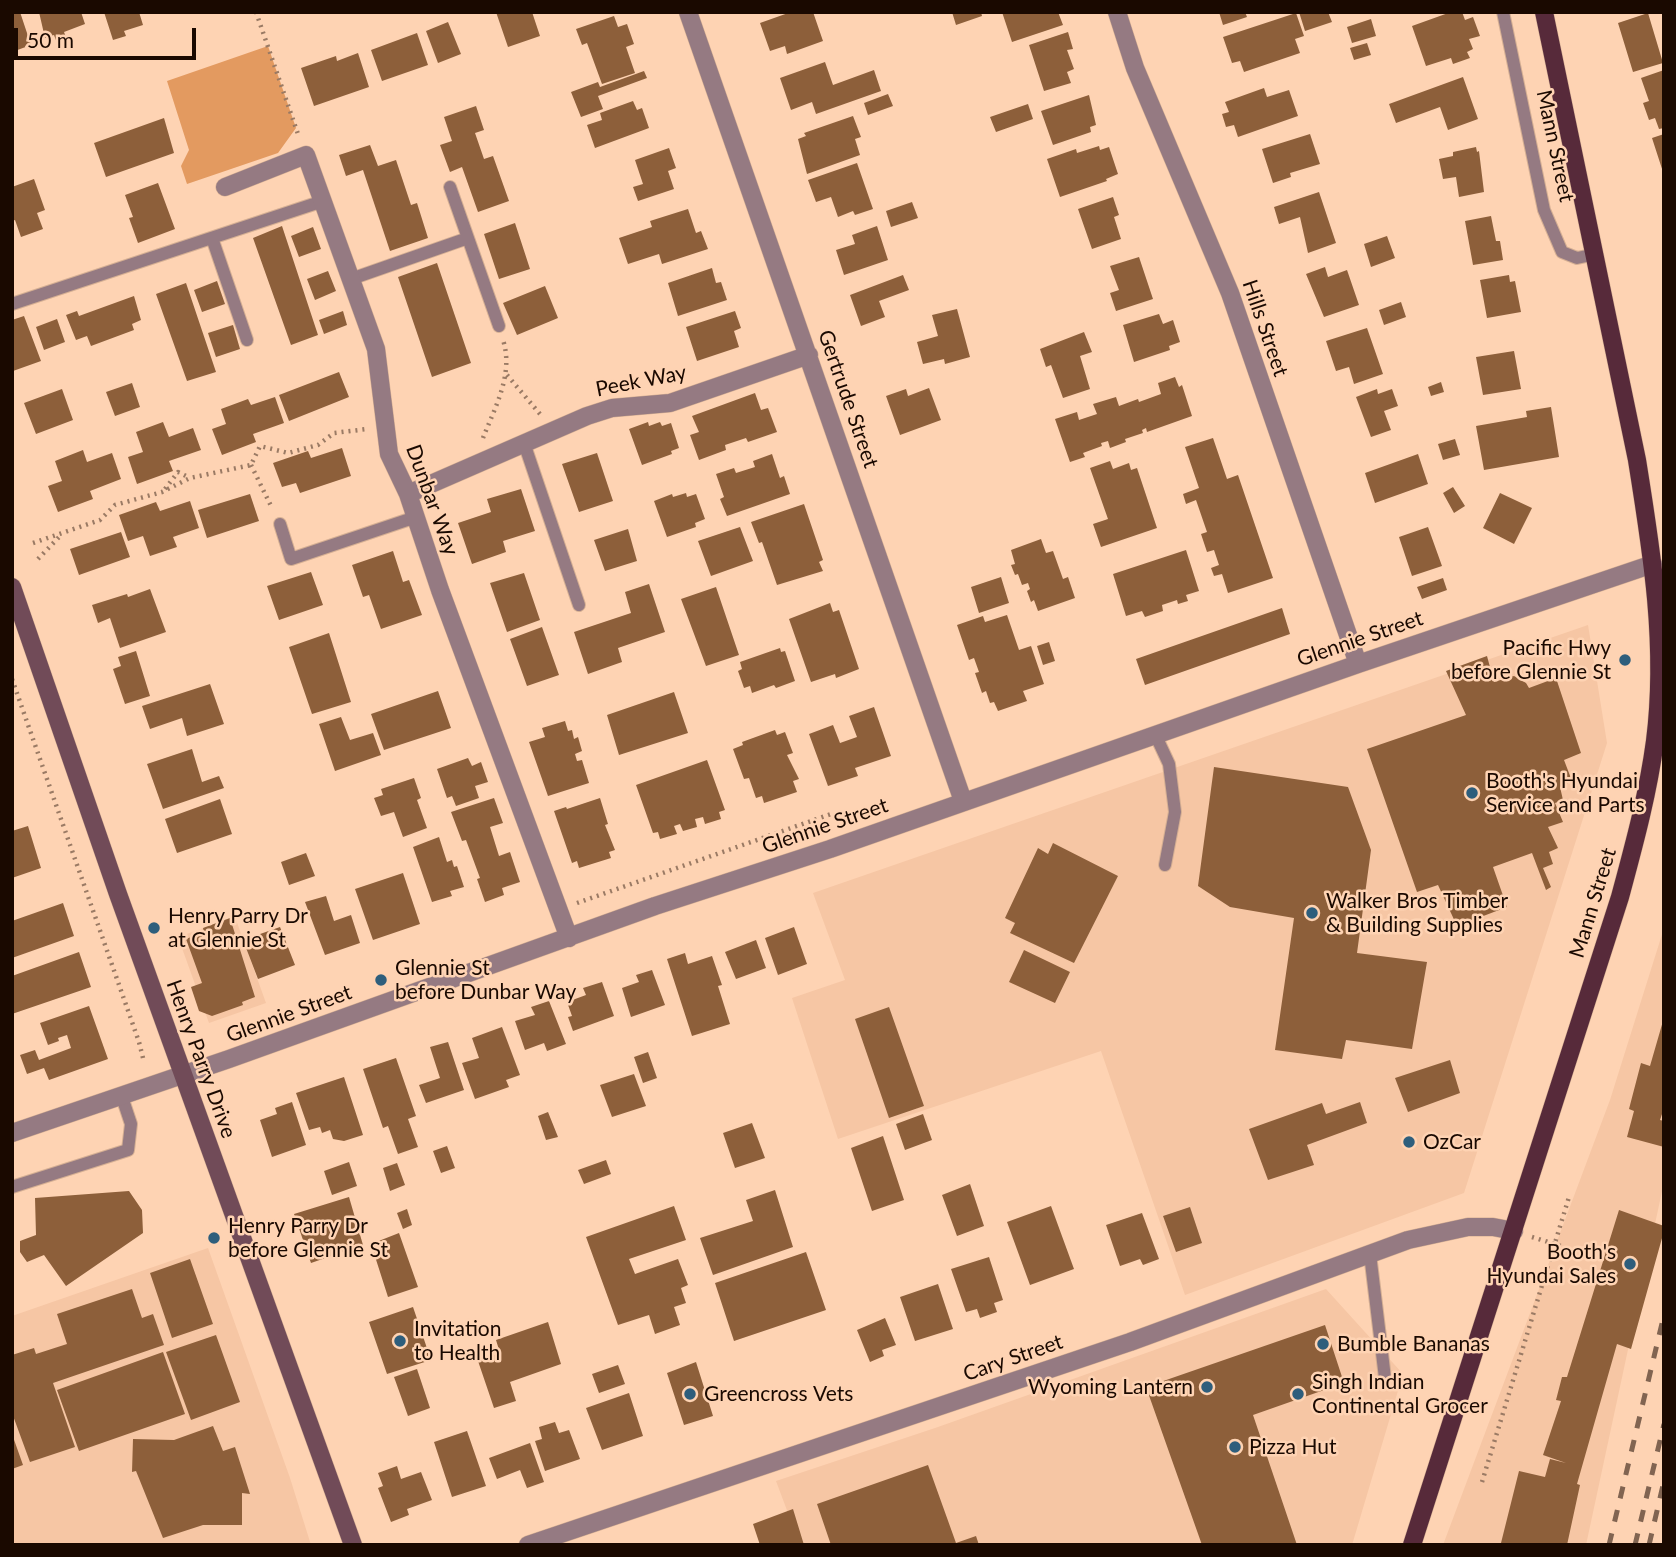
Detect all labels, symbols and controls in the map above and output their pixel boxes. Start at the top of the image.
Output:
scale bar [18,14,200,58]
text: 50 m [27,27,74,52]
street label: Mann Street [1531,88,1579,204]
street label: Hills Street [1237,276,1293,380]
street label: Gertrude Street [813,327,883,471]
street label: Peek Way [594,360,688,402]
street label: Dunbar Way [400,441,464,559]
street label: Glennie Street [1294,606,1426,672]
place label: Pacific Hwy before Glennie St [1451,635,1611,685]
marker: Pacific Hwy before Glennie St [1617,652,1633,668]
place label: Booth's Hyundai Service and Parts [1486,768,1645,818]
marker: Booth's Hyundai Service and Parts [1464,785,1480,801]
street label: Glennie Street [759,793,891,859]
street label: Mann Street [1564,845,1622,961]
place label: Walker Bros Timber & Building Supplies [1326,888,1508,938]
place label: Henry Parry Dr at Glennie St [168,903,308,953]
marker: Walker Bros Timber & Building Supplies [1304,905,1320,921]
marker: Henry Parry Dr at Glennie St [146,920,162,936]
place label: Glennie St before Dunbar Way [395,955,576,1005]
marker: Glennie St before Dunbar Way [373,972,389,988]
street label: Henry Parry Drive [161,976,241,1142]
street label: Glennie Street [223,980,355,1048]
place label: OzCar [1423,1129,1481,1155]
marker: OzCar [1401,1134,1417,1150]
place label: Henry Parry Dr before Glennie St [228,1213,388,1263]
marker: Henry Parry Dr before Glennie St [206,1230,222,1246]
place label: Booth's Hyundai Sales [1487,1239,1616,1289]
marker: Booth's Hyundai Sales [1622,1256,1638,1272]
place label: Invitation to Health [414,1316,501,1366]
street label: Cary Street [960,1329,1066,1387]
place label: Bumble Bananas [1337,1331,1490,1357]
marker: Invitation to Health [392,1333,408,1349]
marker: Bumble Bananas [1315,1336,1331,1352]
place label: Singh Indian Continental Grocer [1312,1369,1488,1419]
place label: Wyoming Lantern [1028,1374,1193,1400]
marker: Wyoming Lantern [1199,1379,1215,1395]
place label: Greencross Vets [704,1381,853,1407]
marker: Greencross Vets [682,1386,698,1402]
marker: Singh Indian Continental Grocer [1290,1386,1306,1402]
place label: Pizza Hut [1249,1434,1336,1460]
marker: Pizza Hut [1227,1439,1243,1455]

